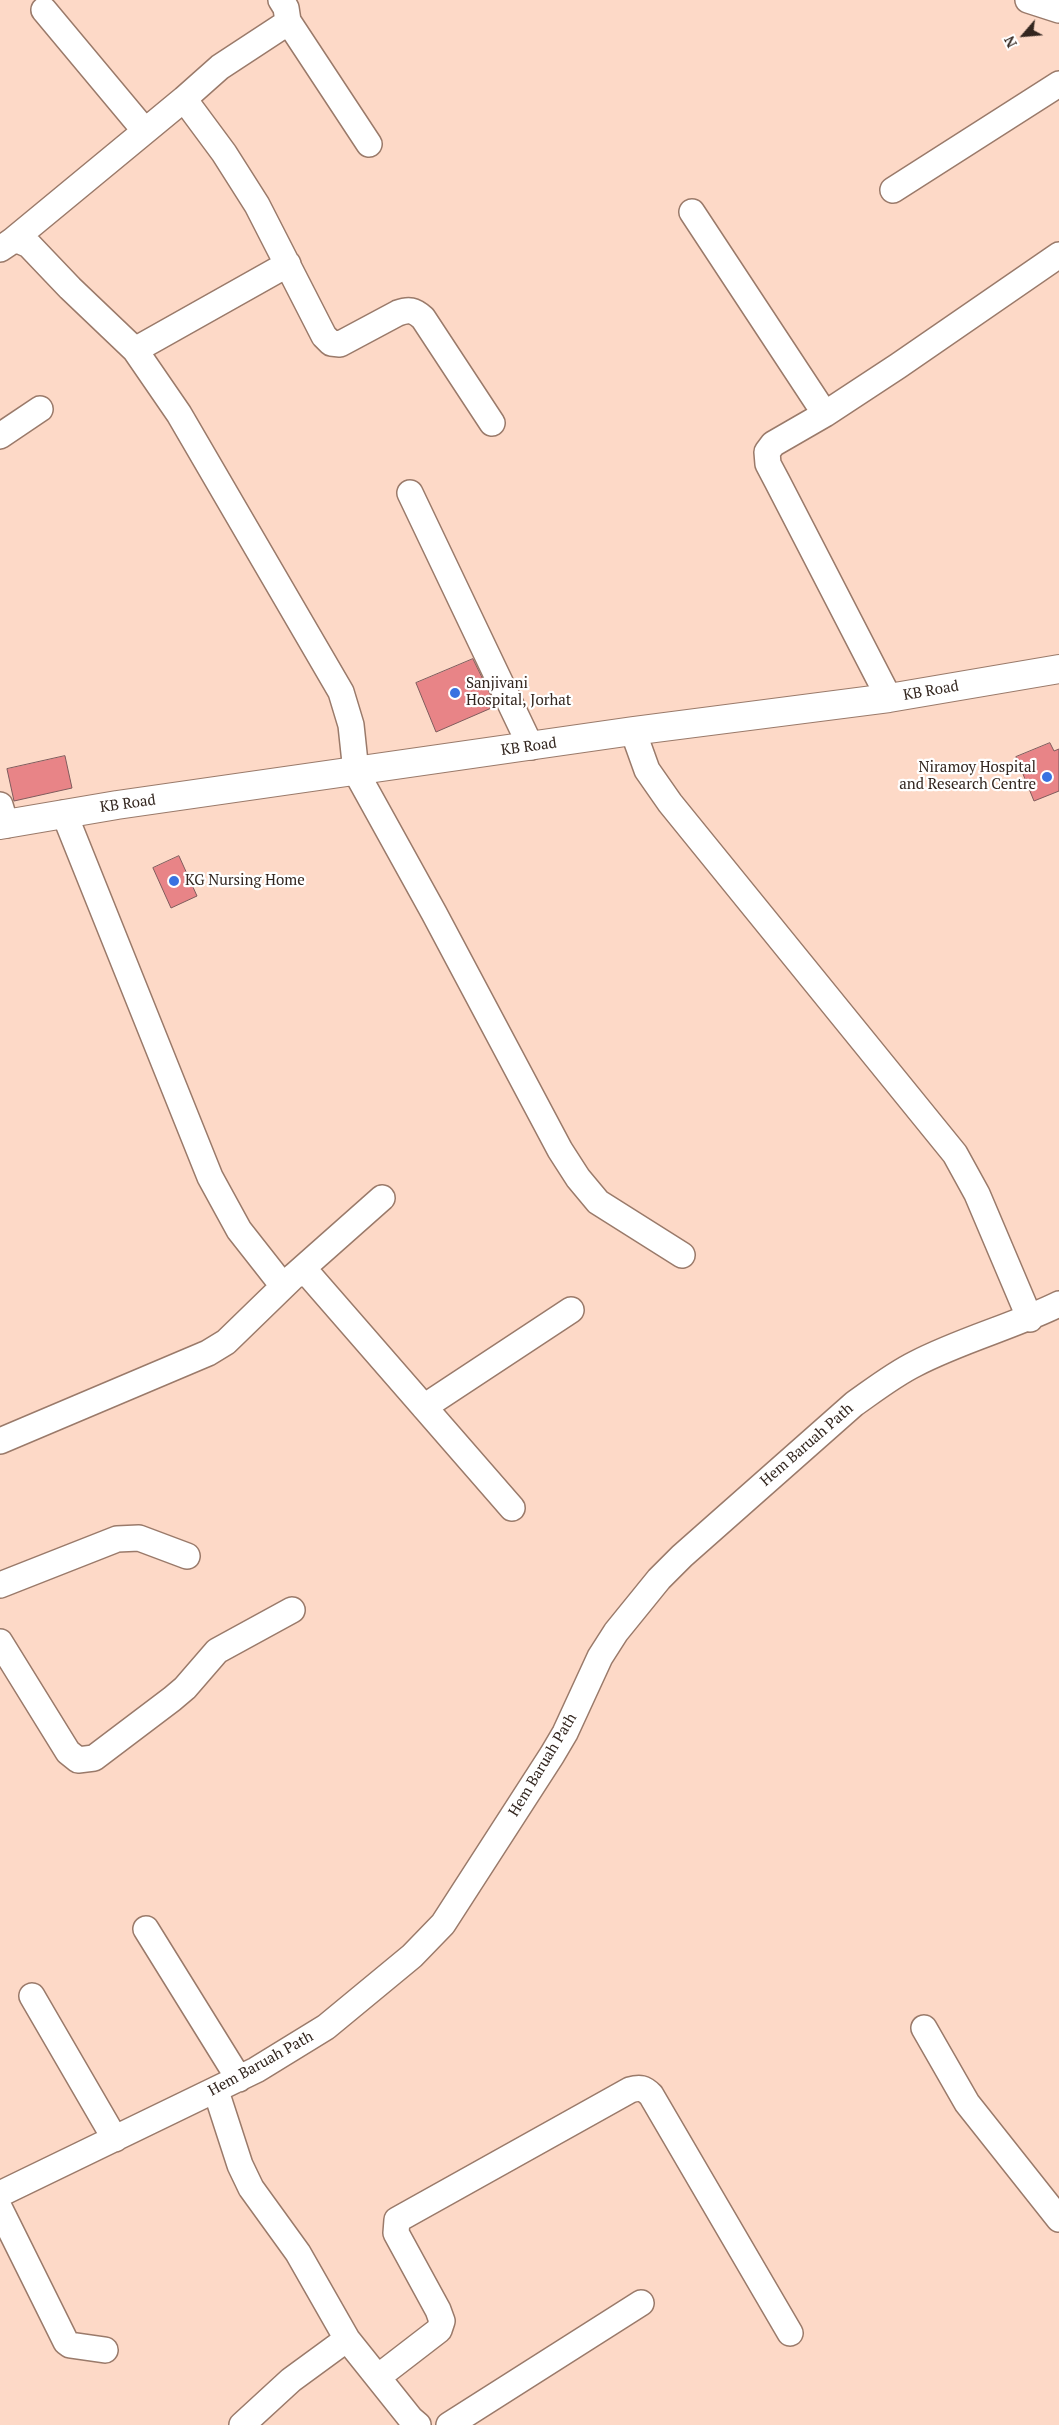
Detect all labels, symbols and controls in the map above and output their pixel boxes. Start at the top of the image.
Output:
north arrow [999,10,1049,60]
text: N [999,33,1021,51]
place label: Sanjivani Hospital, Jorhat [466,675,571,710]
street label: KB Road [902,677,960,705]
marker: Sanjivani Hospital, Jorhat [448,686,462,700]
street label: KB Road [500,734,558,760]
place label: Niramoy Hospital and Research Centre [899,759,1036,794]
marker: Niramoy Hospital and Research Centre [1040,770,1054,784]
street label: KB Road [99,791,157,817]
place label: KG Nursing Home [185,872,305,890]
marker: KG Nursing Home [167,874,181,888]
street label: Hem Baruah Path [757,1400,857,1490]
street label: Hem Baruah Path [505,1710,581,1820]
street label: Hem Baruah Path [205,2028,317,2100]

